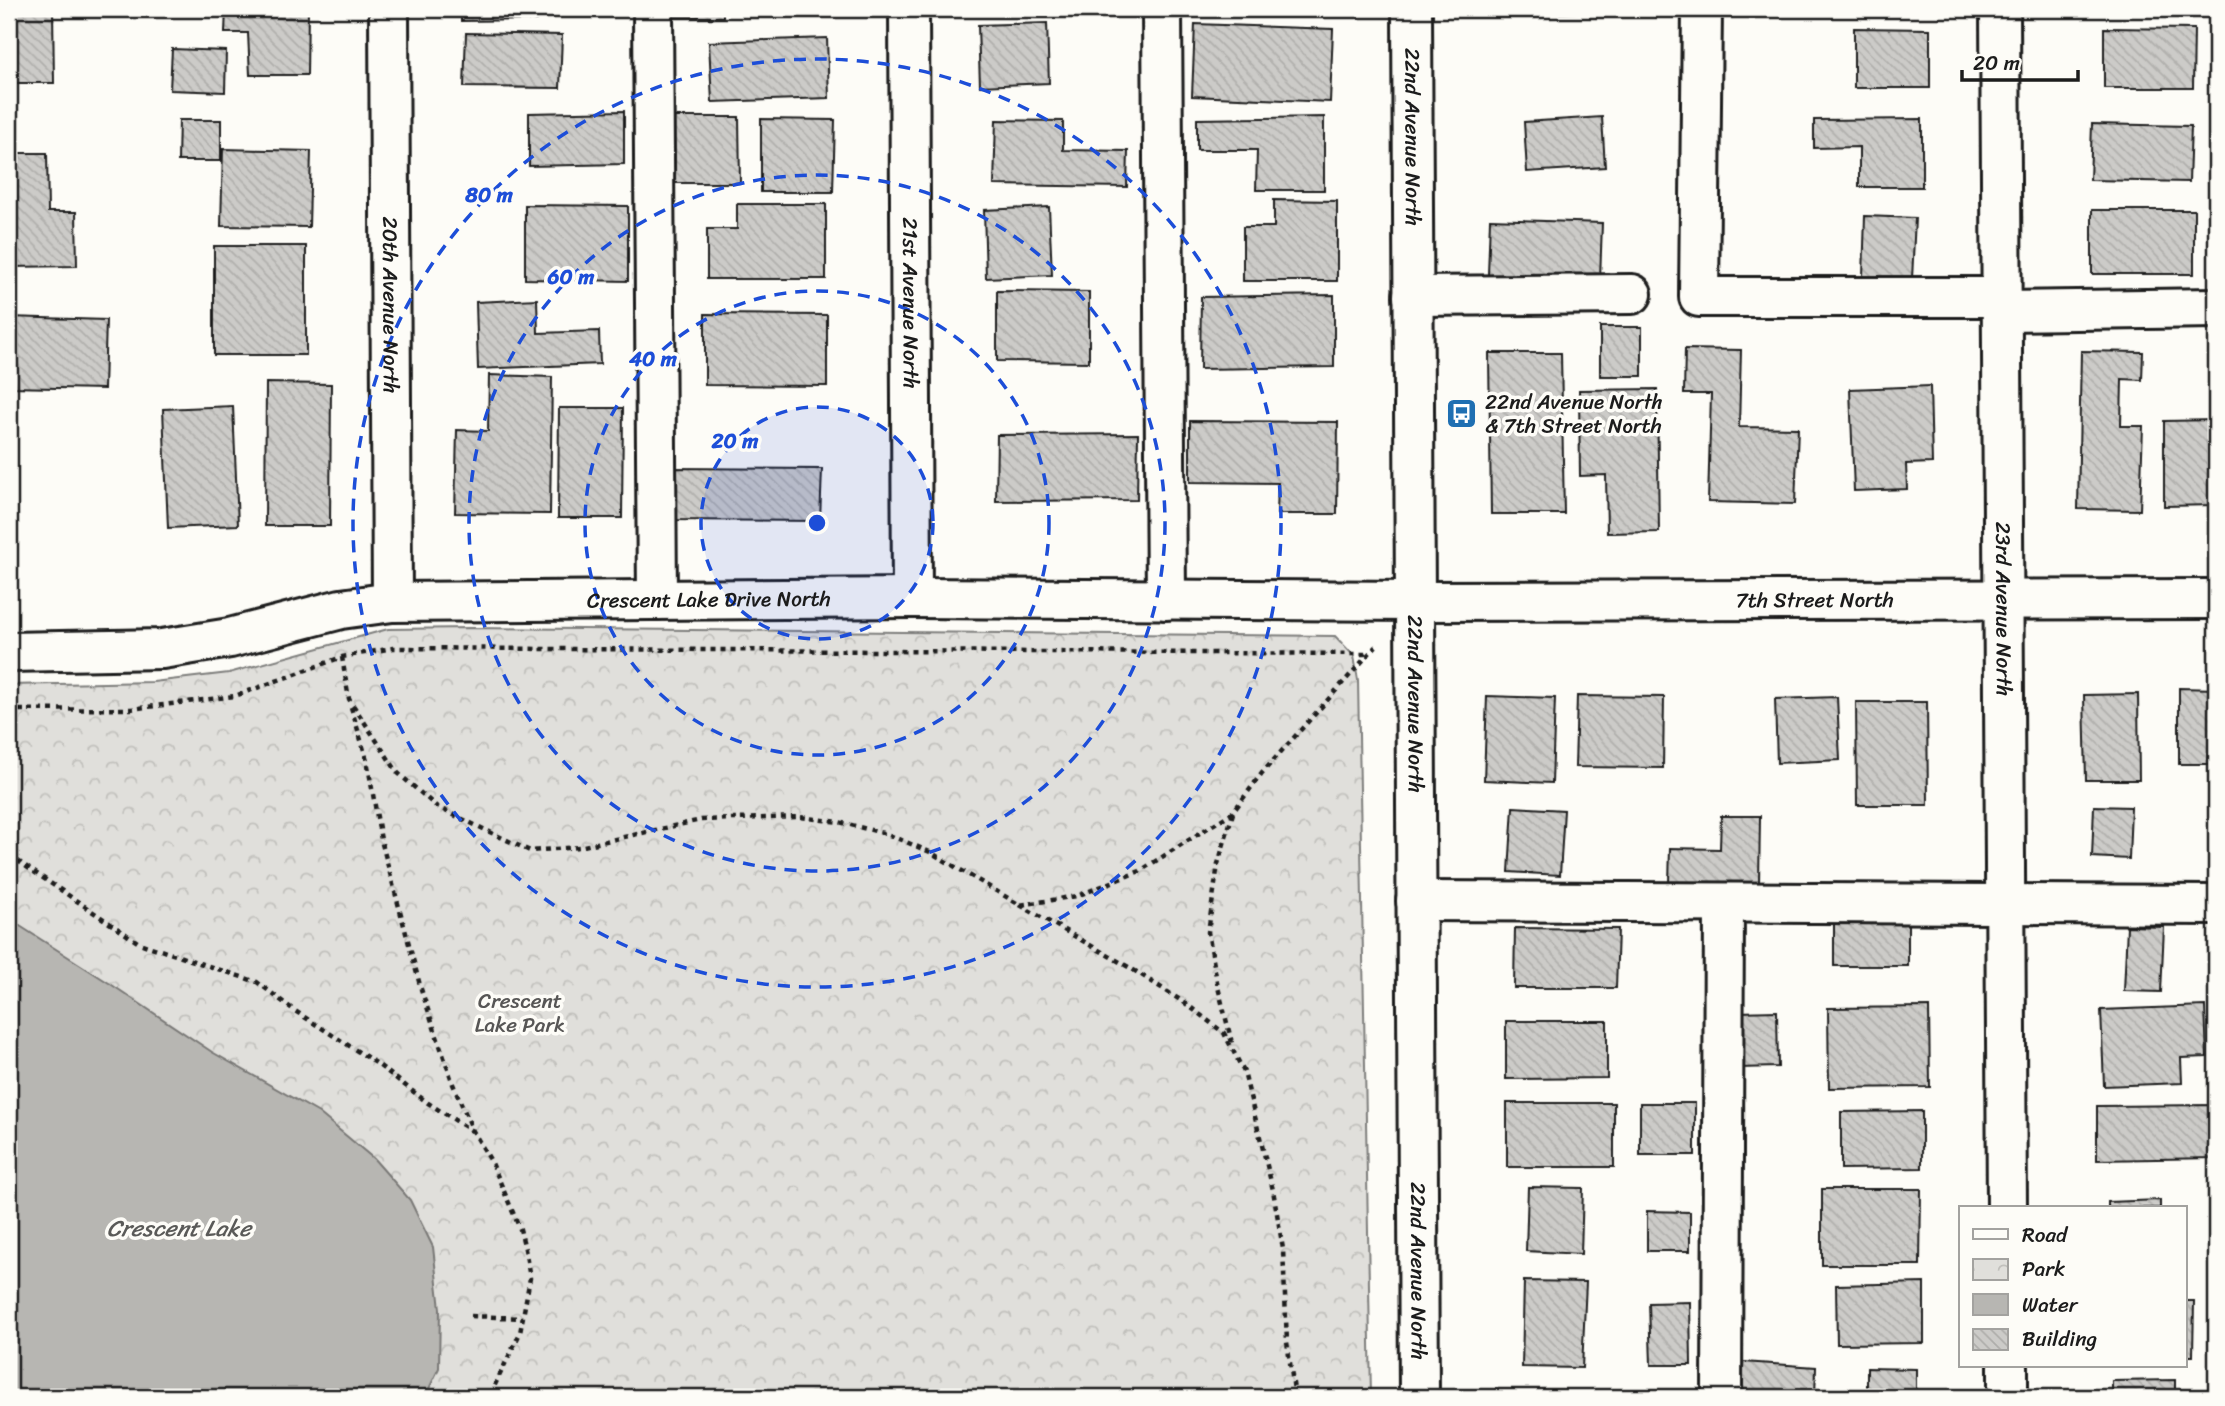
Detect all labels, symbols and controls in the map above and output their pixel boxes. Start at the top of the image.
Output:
scale bar [1962,38,2078,82]
text: 20 m [1973,44,2020,82]
street label: 22nd Avenue North [1393,48,1432,226]
text: 80 m [464,176,514,214]
street label: 20th Avenue North [371,216,410,394]
street label: 21st Avenue North [891,217,930,389]
text: 60 m [547,258,595,296]
text: 40 m [628,340,678,378]
place label: 22nd Avenue North & 7th Street North [1485,383,1663,445]
bus stop icon: 22nd Avenue North & 7th Street North [1445,397,1479,431]
text: 20 m [711,422,759,460]
centre of rings [805,511,829,535]
street label: 23rd Avenue North [1984,522,2023,696]
street label: Crescent Lake Drive North [587,580,831,619]
street label: 7th Street North [1736,581,1894,619]
street label: 22nd Avenue North [1396,615,1435,793]
park label: Crescent Lake Park [475,982,565,1044]
street label: 22nd Avenue North [1399,1182,1438,1360]
legend [1959,1206,2186,1368]
water label: Crescent Lake [107,1208,253,1249]
text: Road [2022,1216,2069,1254]
text: Park [2022,1250,2065,1288]
text: Water [2022,1286,2079,1324]
text: Building [2022,1320,2098,1358]

